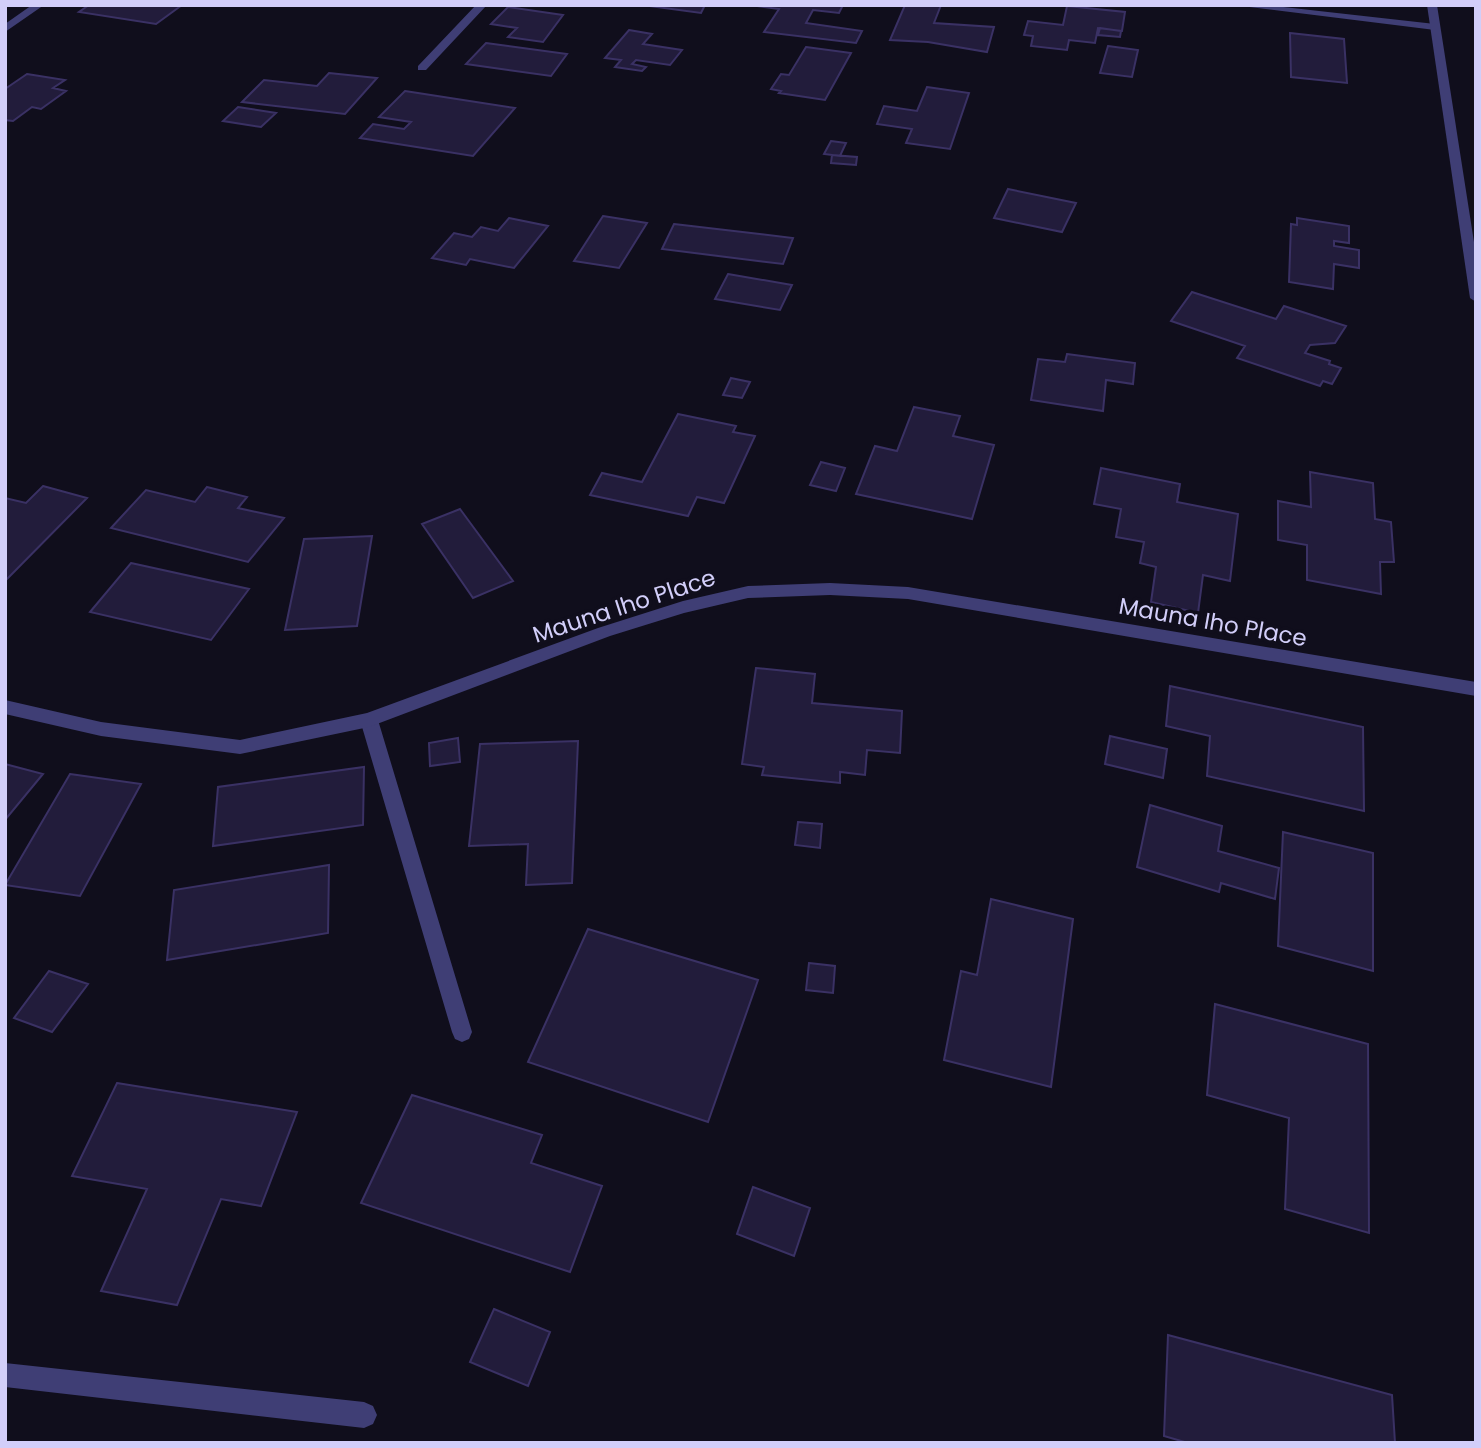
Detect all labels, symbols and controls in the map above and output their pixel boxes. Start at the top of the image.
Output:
street label: Mauna Iho Place [528,561,720,651]
street label: Mauna Iho Place [1116,590,1310,654]

